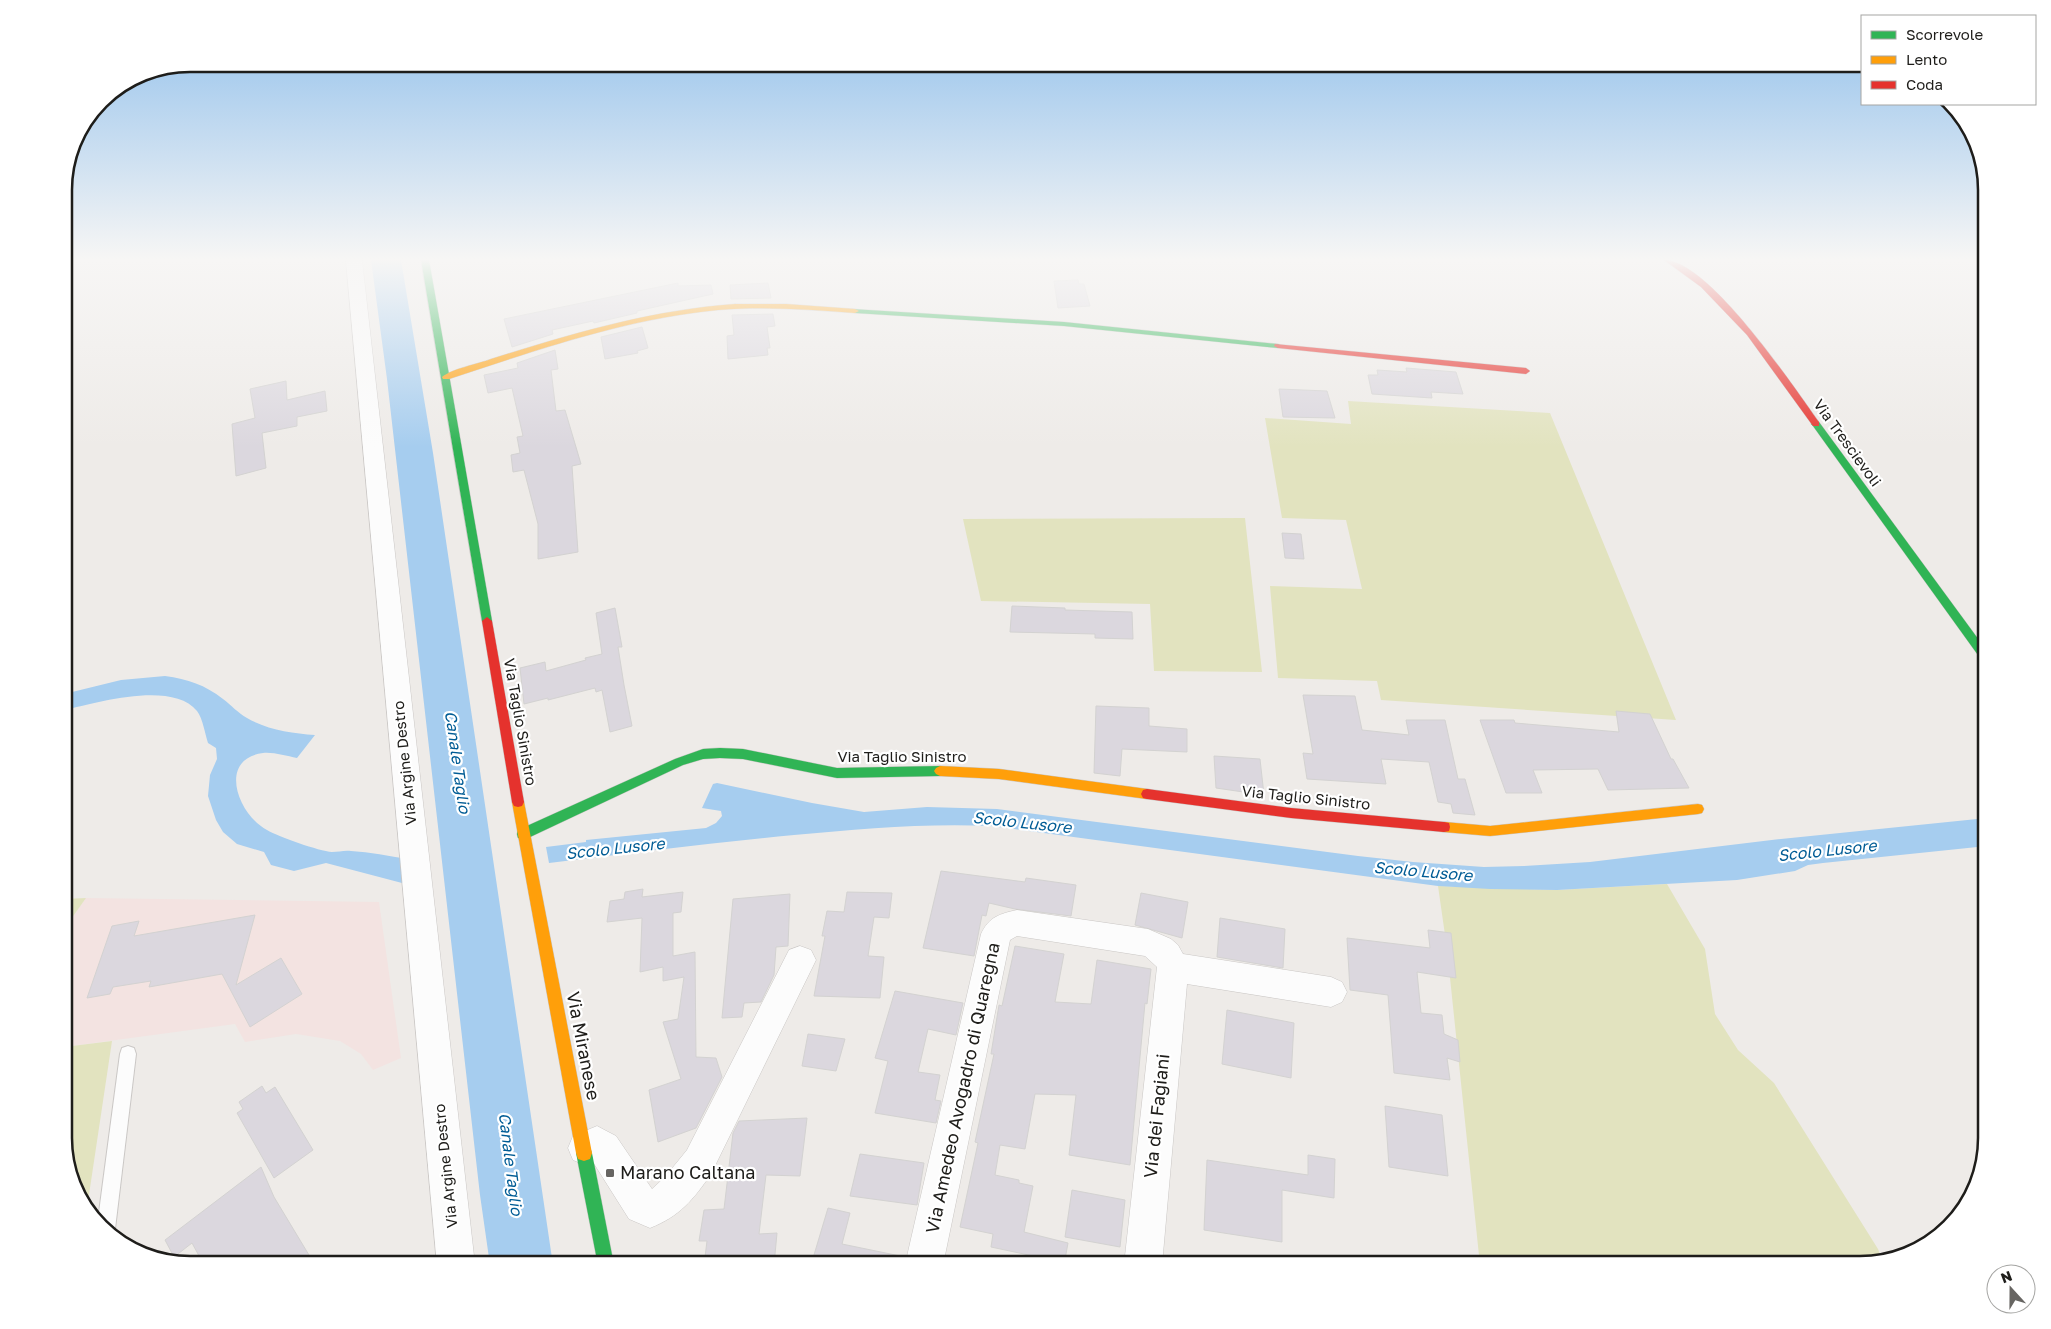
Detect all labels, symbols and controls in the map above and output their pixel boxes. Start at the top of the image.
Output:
legend [1861,15,2036,105]
text: Scorrevole [1906,25,1983,43]
text: Lento [1906,50,1947,68]
text: Coda [1906,75,1943,93]
street label: Via Trescievoli [1810,395,1885,489]
street label: Via Taglio Sinistro [501,657,541,787]
street label: Via Argine Destro [389,700,419,826]
water label: Canale Taglio [441,709,475,816]
street label: Via Taglio Sinistro [837,747,967,765]
street label: Via Taglio Sinistro [1241,781,1371,813]
water label: Scolo Lusore [972,807,1074,837]
water label: Scolo Lusore [565,833,667,863]
water label: Scolo Lusore [1777,835,1879,865]
water label: Scolo Lusore [1373,857,1475,885]
street label: Via Amedeo Avogadro di Quaregna [920,940,1004,1235]
street label: Via Miranese [563,990,605,1102]
street label: Via dei Fagiani [1139,1053,1173,1179]
street label: Via Argine Destro [430,1103,460,1229]
water label: Canale Taglio [495,1111,527,1218]
place label: Marano Caltana [620,1161,755,1183]
marker: Marano Caltana [604,1167,616,1179]
north arrow [1986,1264,2036,1314]
text: N [1998,1267,2014,1286]

